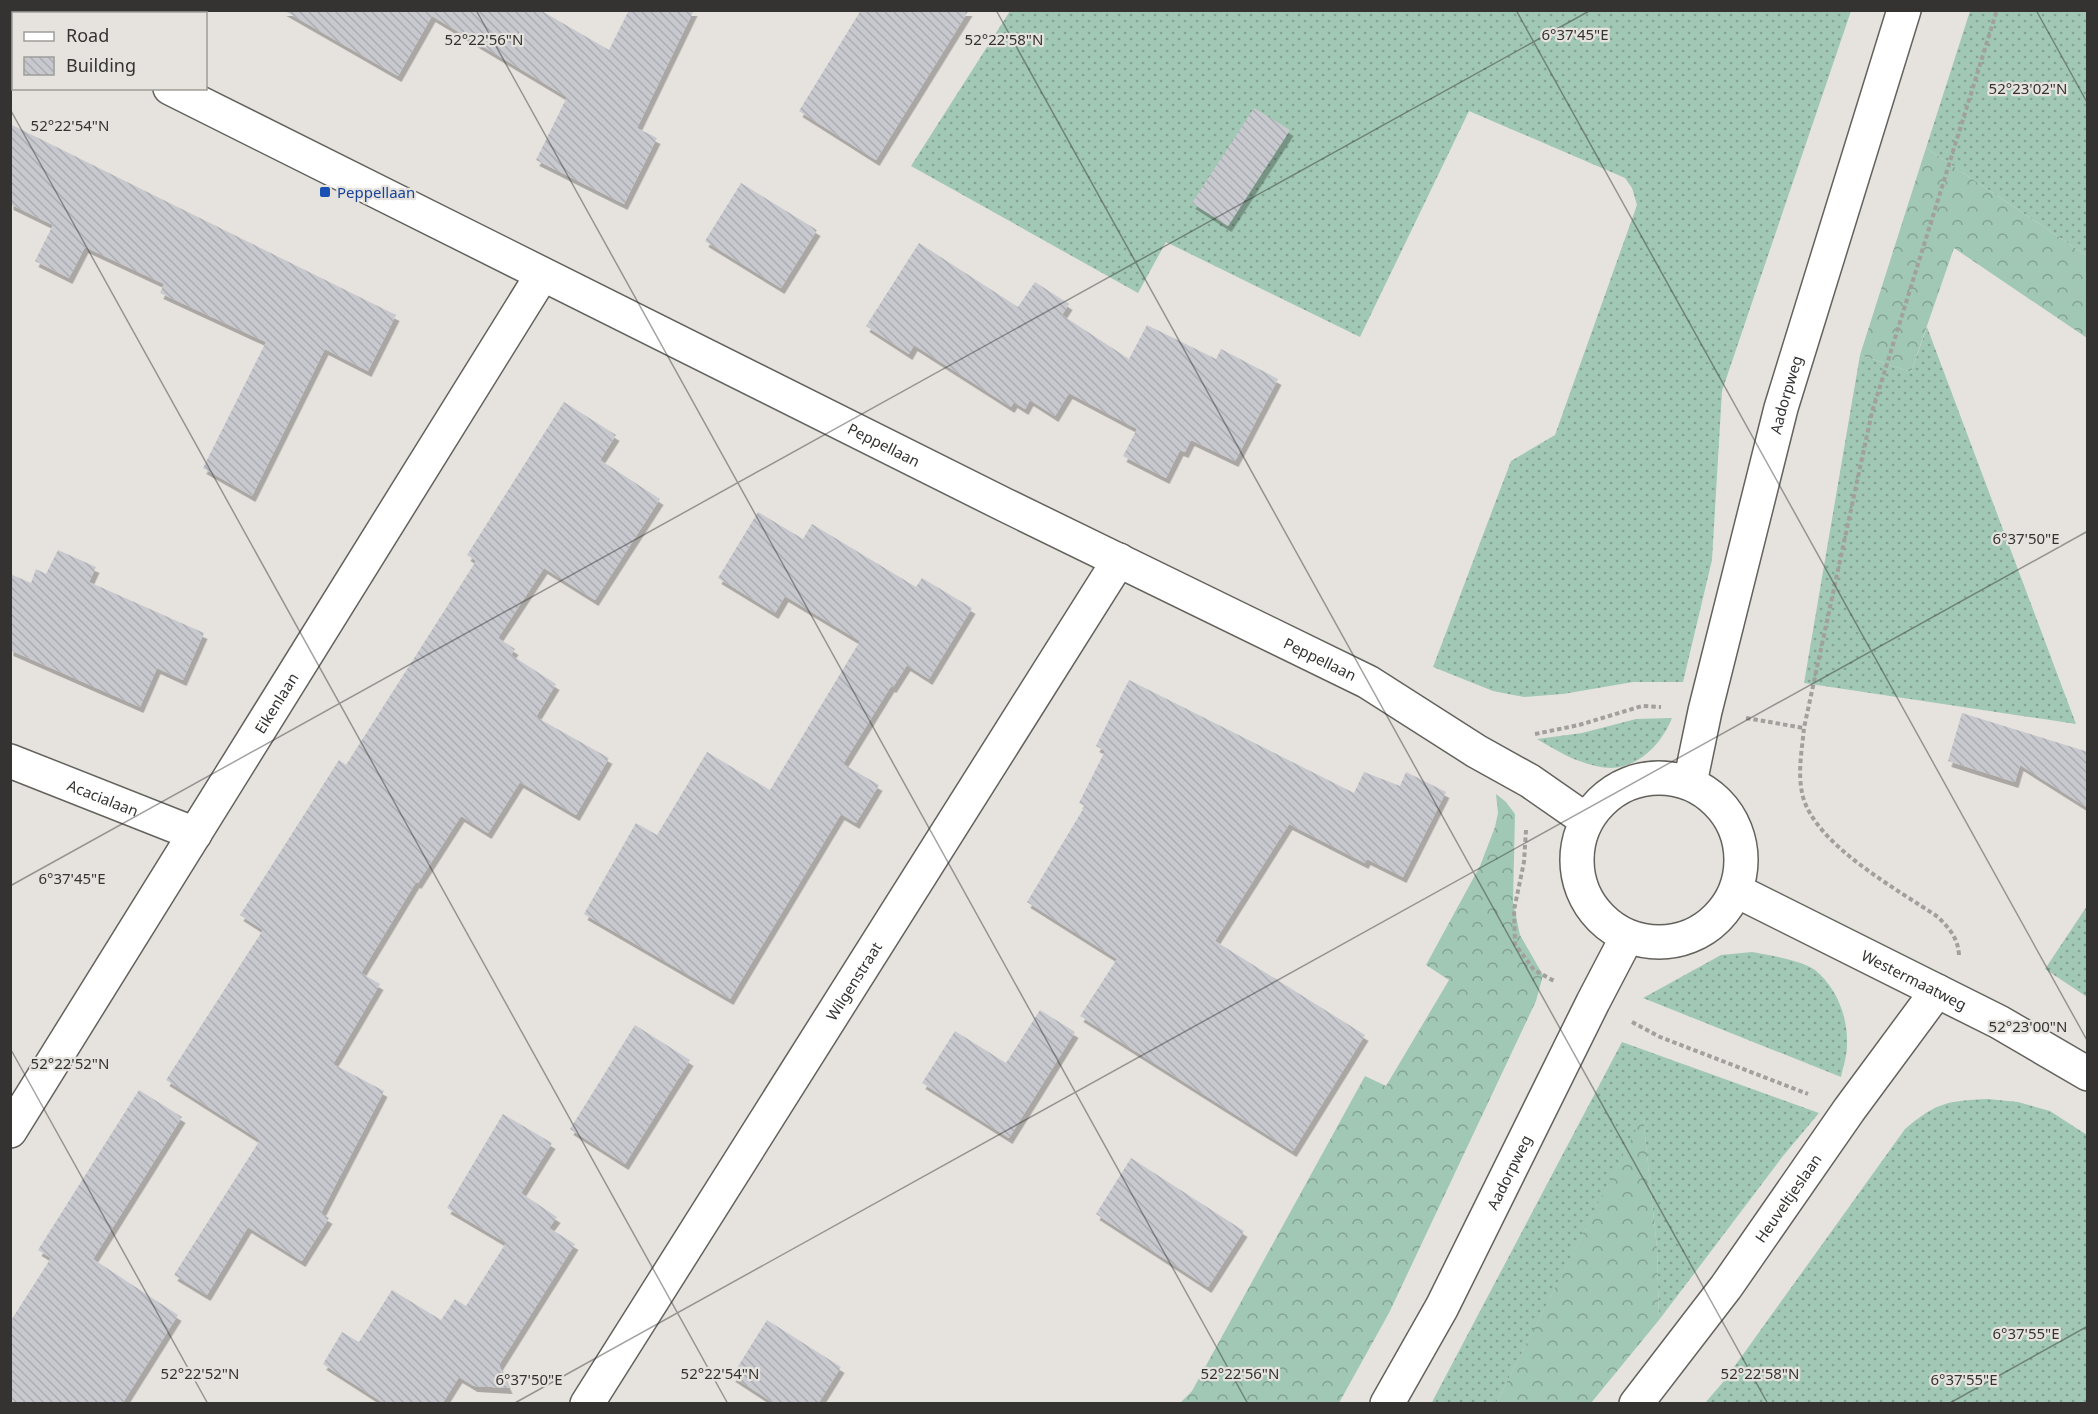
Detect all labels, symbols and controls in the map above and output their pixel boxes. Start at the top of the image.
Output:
legend [12,12,207,90]
text: Road [66,23,109,47]
text: 6°37'45"E [1541,24,1609,44]
text: 52°22'56"N [445,29,523,49]
text: 52°22'58"N [965,29,1043,49]
text: Building [66,53,136,77]
text: 52°23'02"N [1989,78,2067,98]
text: 52°22'54"N [31,115,109,135]
place label: Peppellaan [337,182,415,202]
marker: Peppellaan [318,185,332,199]
street label: Aadorpweg [1765,353,1807,436]
street label: Peppellaan [844,418,923,471]
text: 6°37'50"E [1992,528,2060,548]
street label: Peppellaan [1281,633,1360,685]
street label: Eikenlaan [250,669,302,737]
street label: Acacialaan [65,775,141,821]
text: 6°37'45"E [38,868,106,888]
street label: Wilgenstraat [821,937,886,1024]
street label: Westermaatweg [1858,945,1970,1014]
text: 52°23'00"N [1989,1016,2067,1036]
text: 52°22'52"N [31,1053,109,1073]
street label: Aadorpweg [1482,1131,1536,1213]
street label: Heuveltjeslaan [1750,1150,1826,1246]
text: 6°37'55"E [1992,1323,2060,1343]
text: 52°22'52"N [161,1363,239,1383]
text: 52°22'54"N [681,1363,759,1383]
text: 52°22'56"N [1201,1363,1279,1383]
text: 52°22'58"N [1721,1363,1799,1383]
text: 6°37'50"E [495,1369,563,1389]
text: 6°37'55"E [1930,1369,1998,1389]

